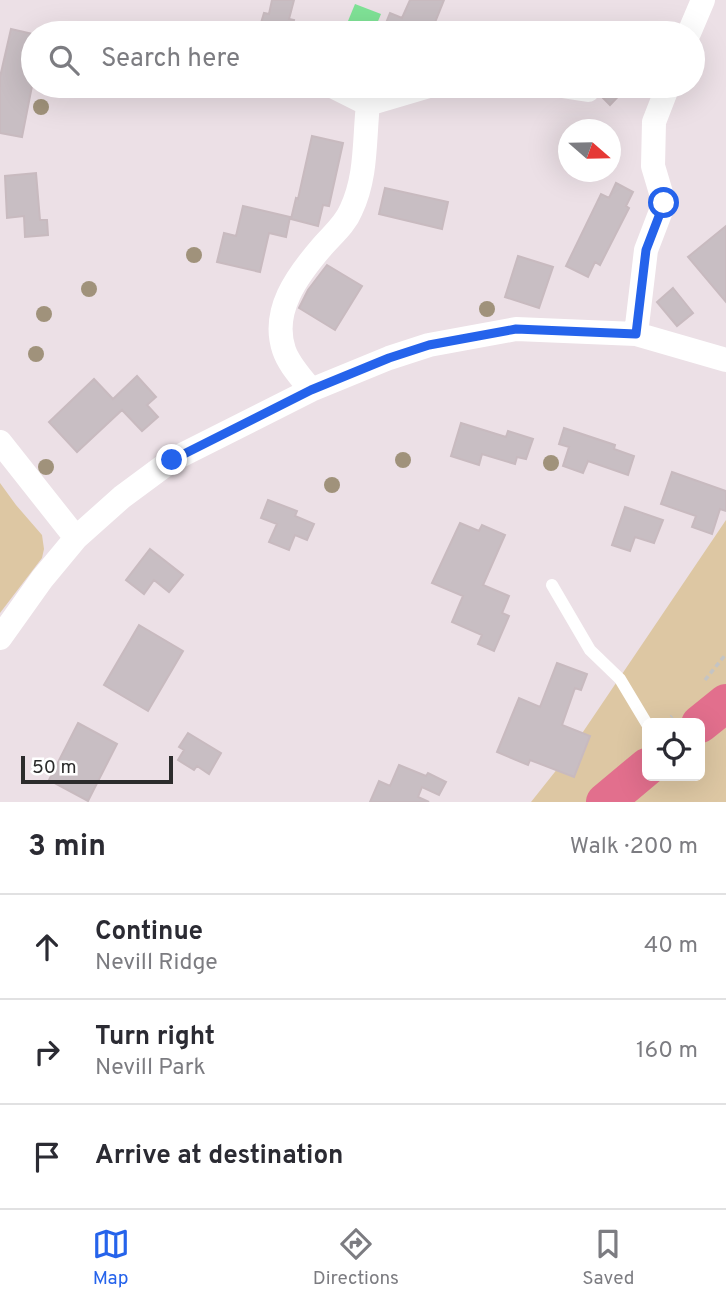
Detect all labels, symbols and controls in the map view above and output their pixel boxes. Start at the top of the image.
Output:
search box [21,21,705,98]
icon: search [45,41,83,79]
text: Search here [101,43,240,76]
north arrow [558,119,621,182]
route start [648,187,679,218]
route end [156,444,187,475]
map controls [642,718,705,781]
button: locate [642,718,705,781]
scale bar [21,753,173,785]
text: 50 m [32,756,77,780]
text: 3 min [28,829,106,866]
text: Walk · 200 m [570,833,698,862]
text: Continue [95,916,203,949]
icon: ahead [28,928,66,966]
text: 40 m [644,932,698,961]
text: Nevill Ridge [95,949,218,978]
text: Turn right [95,1021,215,1054]
icon: right [28,1033,66,1071]
text: 160 m [636,1037,698,1066]
text: Nevill Park [95,1054,206,1083]
icon: arrive [28,1138,66,1176]
text: Arrive at destination [95,1140,343,1173]
tab: Map [92,1225,130,1291]
tab: Directions [313,1225,399,1291]
tab: Saved [582,1225,634,1291]

